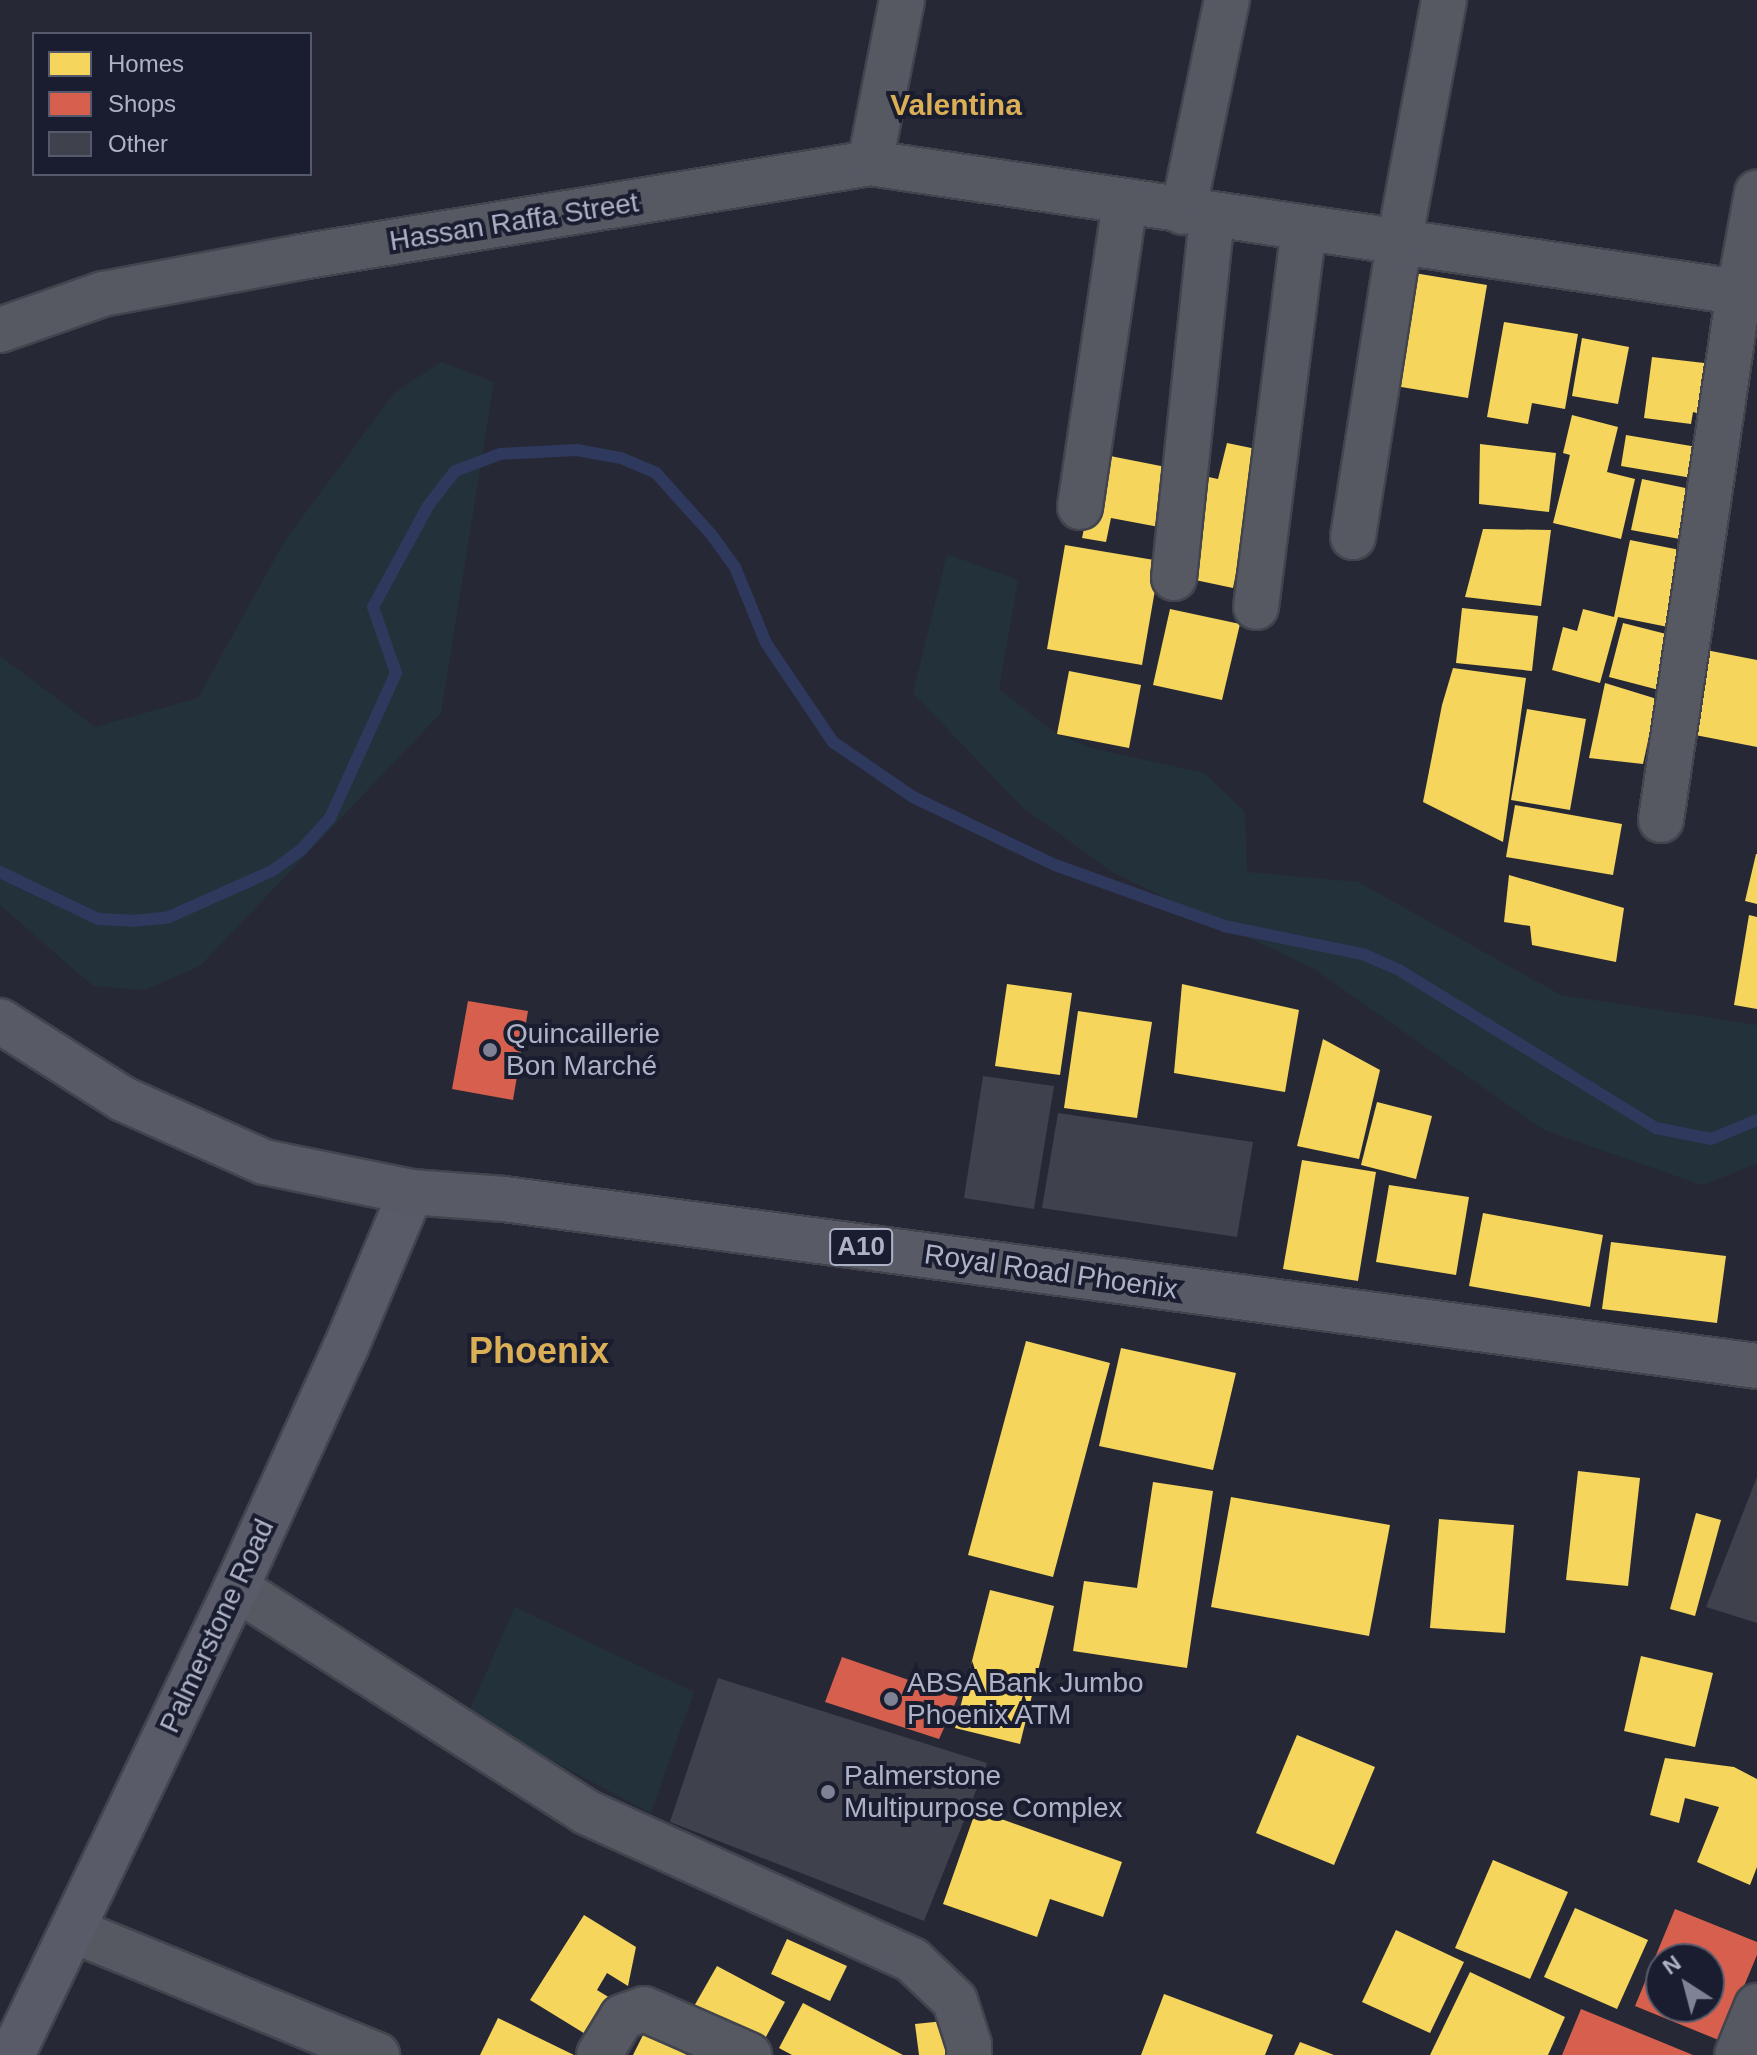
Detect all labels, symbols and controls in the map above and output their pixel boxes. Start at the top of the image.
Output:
legend [32,32,312,176]
text: Homes [108,50,184,77]
district label: Valentina [890,87,1022,123]
text: Shops [108,90,176,117]
text: Other [108,130,168,157]
street label: Hassan Raffa Street [387,186,641,258]
place label: Quincaillerie Bon Marché [506,1017,660,1083]
marker: Quincaillerie Bon Marché [481,1041,499,1059]
road number: A10 [829,1225,893,1269]
street label: Royal Road Phoenix [922,1238,1180,1306]
district label: Phoenix [469,1329,609,1373]
street label: Palmerstone Road [153,1514,281,1738]
place label: ABSA Bank Jumbo Phoenix ATM [907,1666,1145,1732]
marker: ABSA Bank Jumbo Phoenix ATM [882,1690,900,1708]
place label: Palmerstone Multipurpose Complex [844,1759,1123,1825]
marker: Palmerstone Multipurpose Complex [819,1783,837,1801]
north arrow [1645,1943,1725,2023]
text: N [1658,1950,1686,1980]

